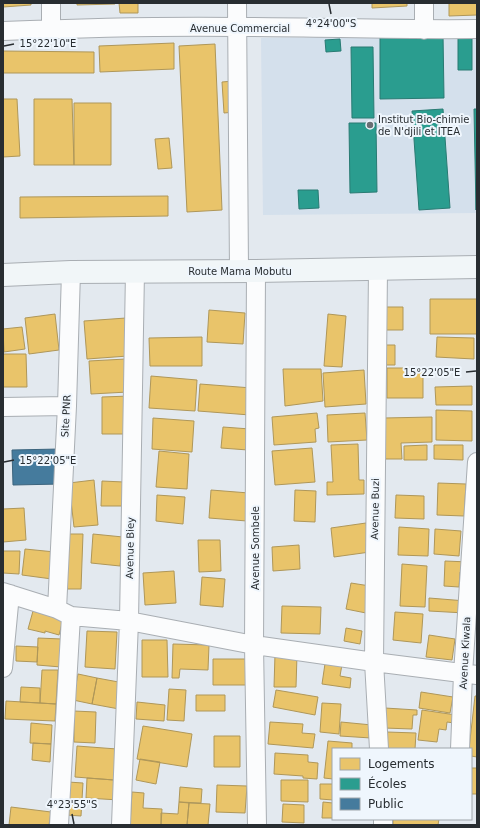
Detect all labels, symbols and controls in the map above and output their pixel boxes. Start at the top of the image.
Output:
text: 4°24'00"S [306,18,356,29]
street label: Avenue Commercial [190,23,290,34]
text: 15°22'10"E [20,38,76,49]
place label: Institut Bio-chimie de N'djili et ITEA [378,114,469,137]
marker: Institut Bio-chimie de N'djili et ITEA [365,120,375,130]
street label: Route Mama Mobutu [188,266,292,277]
text: 15°22'05"E [404,367,460,378]
street label: Site PNR [59,394,73,438]
text: 15°22'05"E [20,455,76,466]
street label: Avenue Buzi [369,478,381,540]
street label: Avenue Sombele [250,506,261,590]
street label: Avenue Biey [124,517,136,579]
street label: Avenue Kiwala [458,616,472,690]
legend [332,748,472,820]
text: Logements [368,757,434,771]
text: Écoles [368,776,407,791]
text: Public [368,797,404,811]
text: 4°23'55"S [47,799,97,810]

